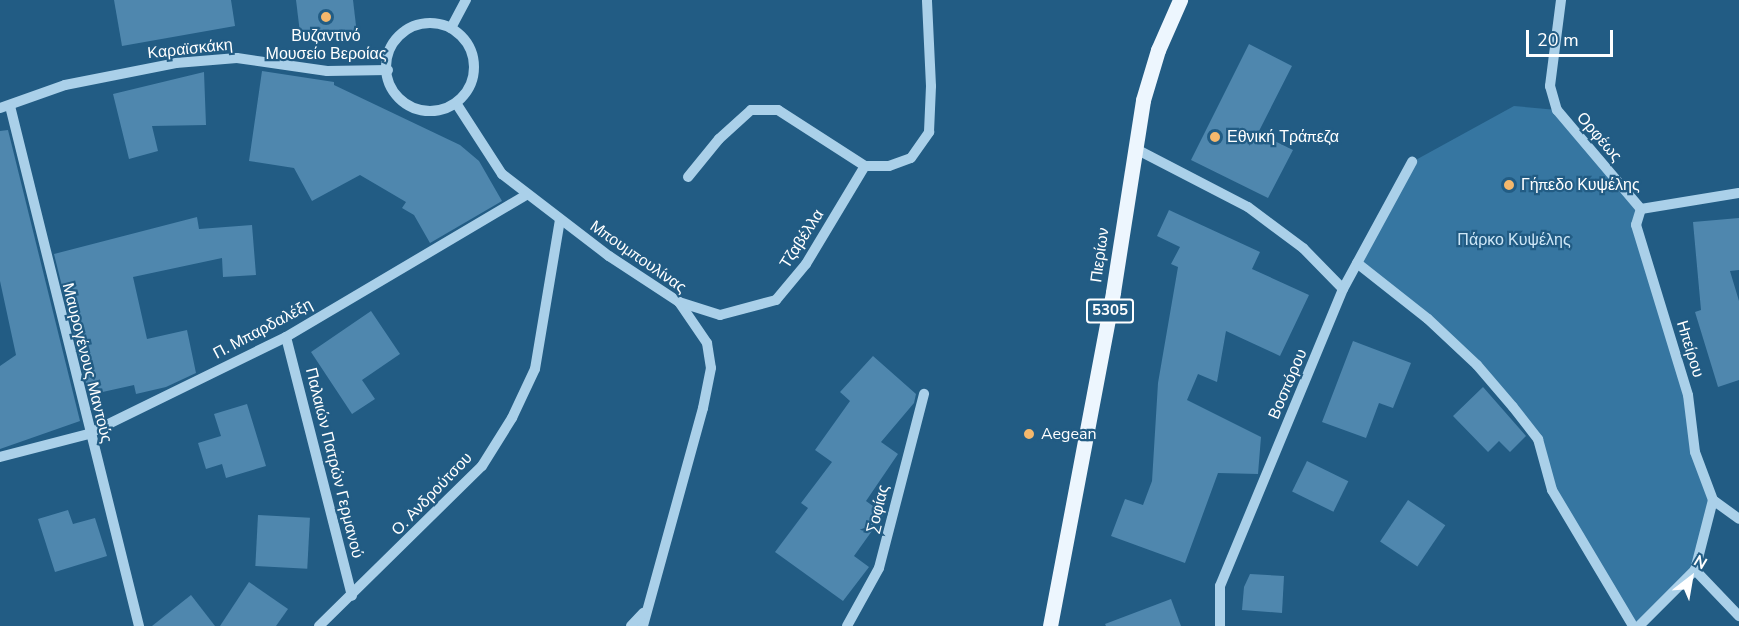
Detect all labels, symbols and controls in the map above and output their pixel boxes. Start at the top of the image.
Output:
marker: Βυζαντινό Μουσείο Βεροίας [319,10,333,24]
scale bar [1529,18,1616,56]
place label: Βυζαντινό Μουσείο Βεροίας [266,26,386,64]
text: 20 m [1537,28,1579,52]
street label: Καραϊσκάκη [147,35,233,63]
street label: Ορφέως [1572,108,1626,166]
place label: Εθνική Τράπεζα [1227,127,1339,147]
marker: Εθνική Τράπεζα [1208,130,1222,144]
place label: Γήπεδο Κυψέλης [1521,175,1640,195]
marker: Γήπεδο Κυψέλης [1502,178,1516,192]
street label: Τζαβέλλα [776,206,828,272]
street label: Μπουμπουλίνας [586,217,690,297]
street label: Πιερίων [1087,226,1113,284]
park label: Πάρκο Κυψέλης [1457,230,1571,250]
street label: Μαυρογένους Μαντούς [58,281,116,445]
street label: Π. Μπαρδαλέξη [210,295,316,363]
road number: 5305 [1086,299,1134,323]
street label: Ηπείρου [1672,318,1708,380]
street label: Βοσπόρου [1265,346,1311,422]
street label: Παλαιών Πατρών Γερμανού [301,366,367,560]
place label: Aegean [1041,424,1097,444]
marker: Aegean [1022,427,1036,441]
street label: Ο. Ανδρούτσου [388,449,476,539]
street label: Σοφίας [863,483,893,535]
north arrow [1661,548,1721,608]
text: N [1689,550,1711,575]

